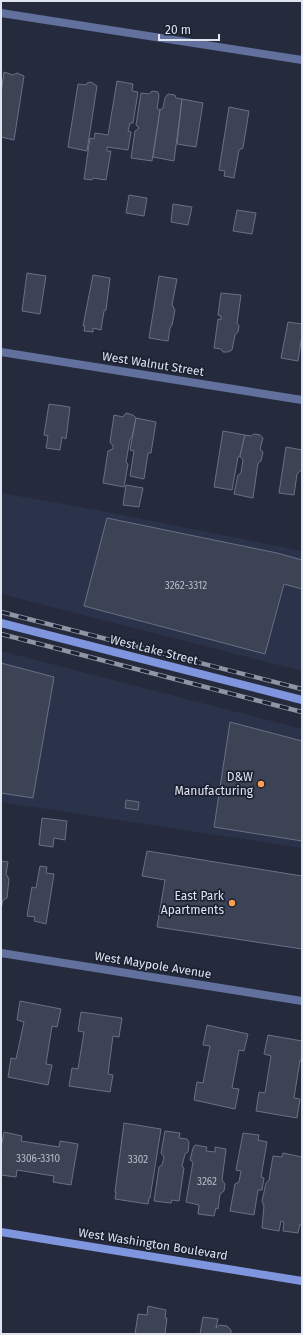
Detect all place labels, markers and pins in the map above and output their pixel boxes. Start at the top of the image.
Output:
place label: D&W Manufacturing [174,770,254,798]
marker: D&W Manufacturing [256,779,266,789]
place label: East Park Apartments [161,889,225,917]
marker: East Park Apartments [227,898,237,908]

